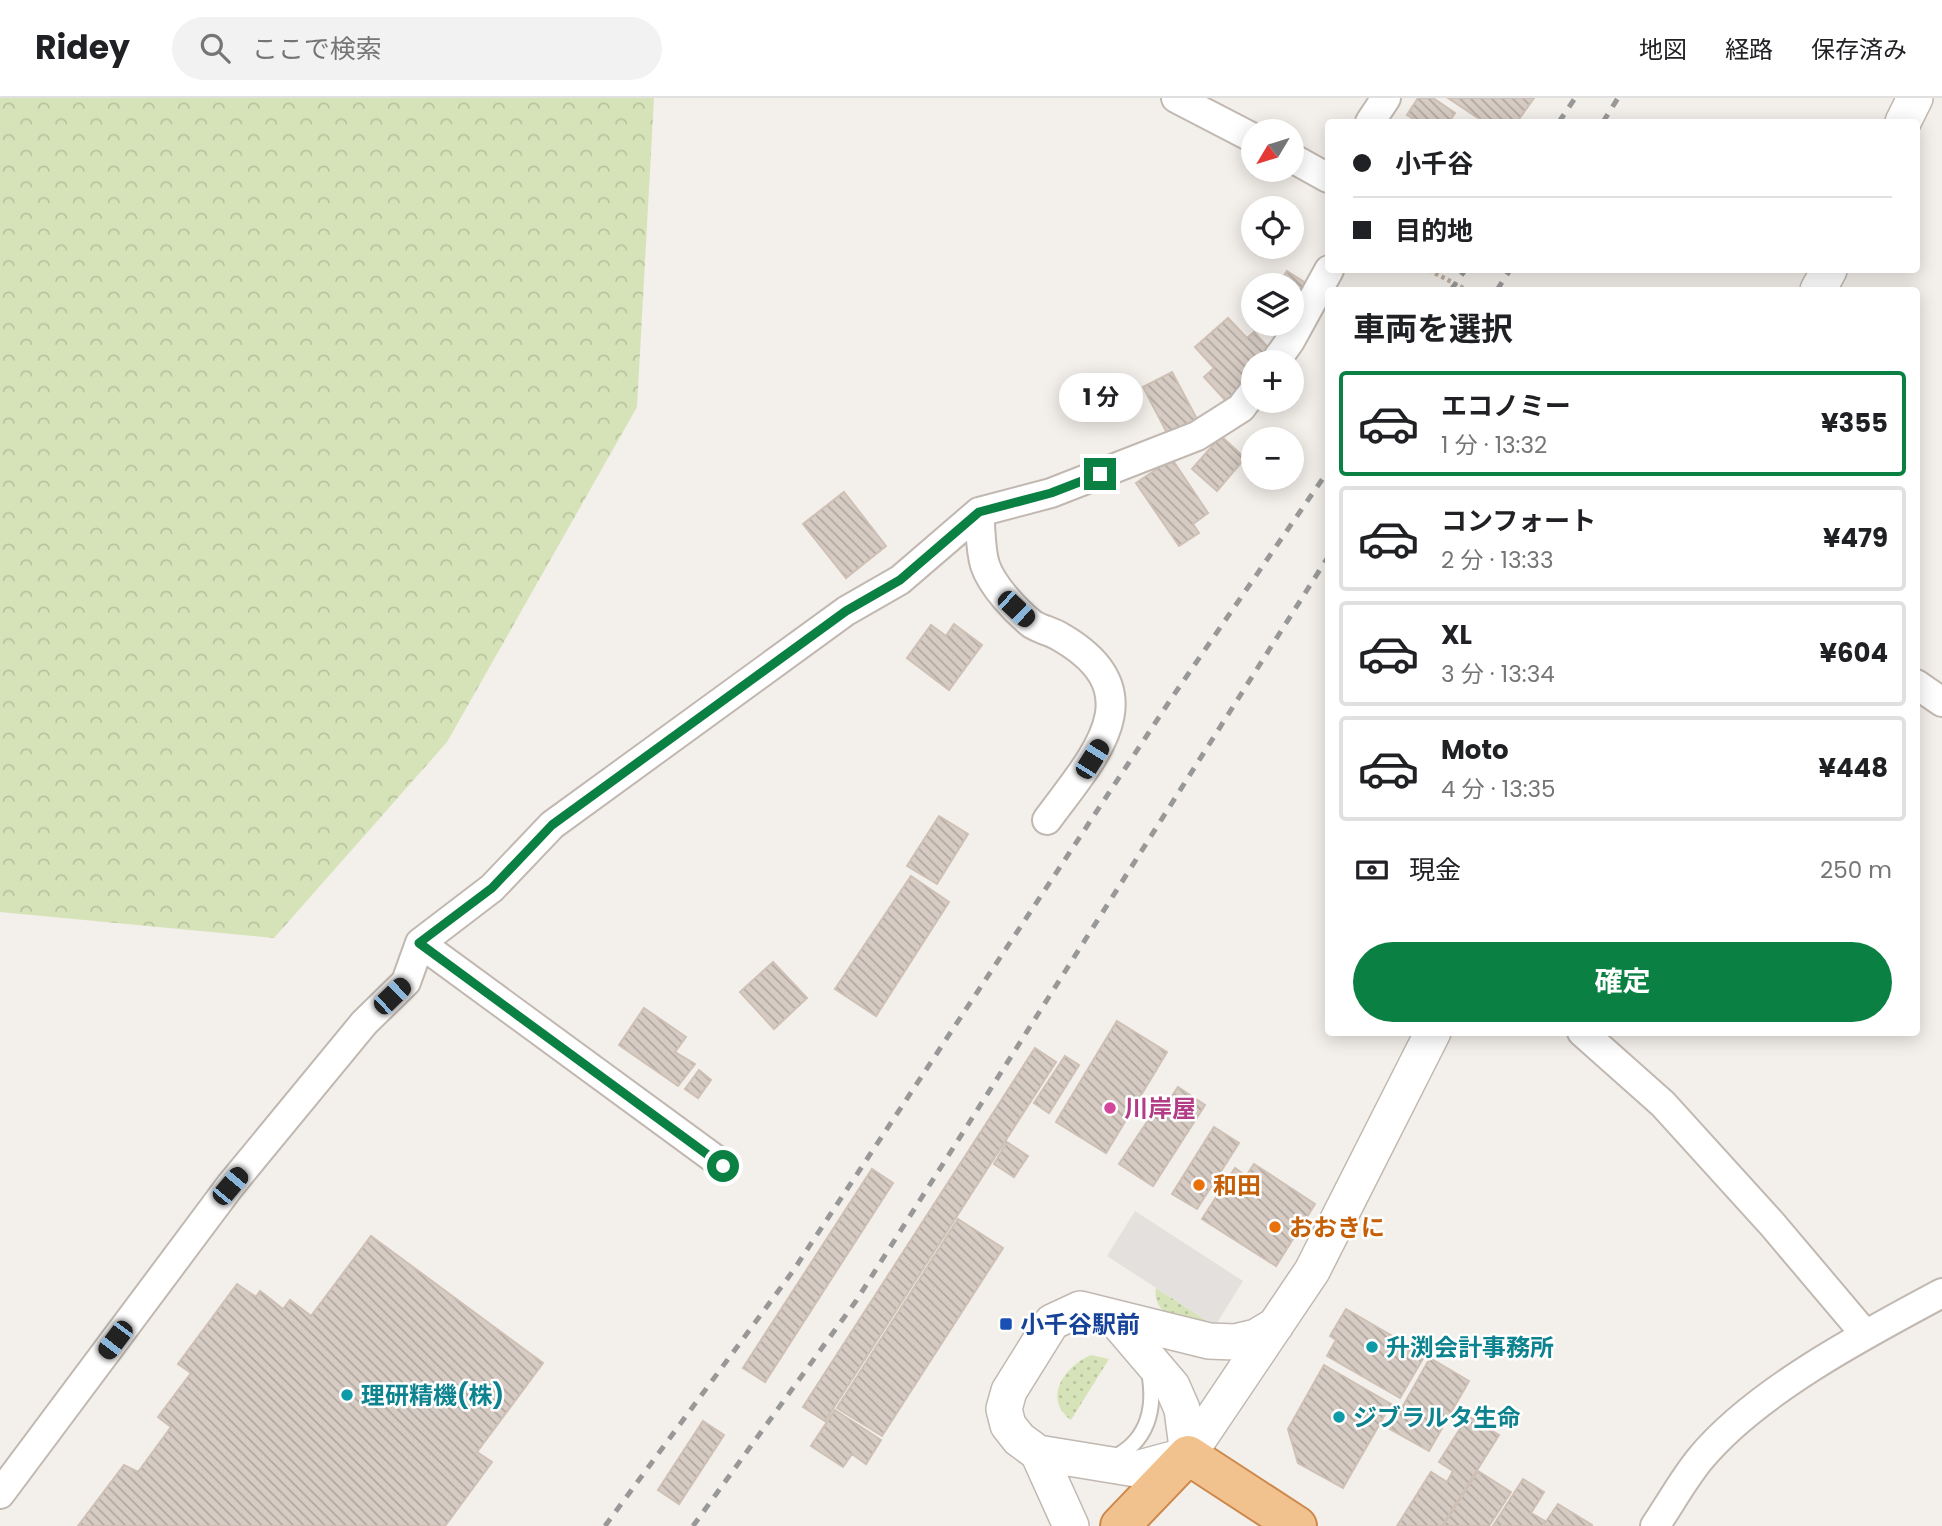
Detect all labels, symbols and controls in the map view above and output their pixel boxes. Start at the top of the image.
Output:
search box [172,17,662,80]
text: Ridey [35,24,130,71]
icon: search [196,29,234,67]
text: ここで検索 [252,31,382,67]
text: 地図 [1639,33,1687,66]
text: 経路 [1725,33,1773,66]
text: 保存済み [1811,33,1907,66]
north arrow [1241,119,1304,182]
map controls [1241,119,1304,490]
text: 小千谷 [1395,146,1473,182]
button: locate [1241,196,1304,259]
text: 目的地 [1395,213,1473,249]
button: layers [1241,273,1304,336]
text: 車両を選択 [1353,306,1513,351]
button: + [1241,350,1304,413]
callout: 1 分 [1058,372,1142,422]
text: 1 分 [1083,381,1119,413]
text: エコノミー [1441,388,1571,424]
icon: car [1357,392,1420,455]
text: ¥355 [1821,405,1888,441]
button: − [1241,427,1304,490]
text: 1 分 · 13:32 [1441,429,1547,461]
route end [1084,458,1116,490]
text: コンフォート [1441,503,1596,539]
icon: car [1357,507,1420,570]
text: ¥479 [1823,520,1888,556]
text: 2 分 · 13:33 [1441,544,1553,576]
car [994,587,1039,631]
text: XL [1441,617,1472,653]
icon: car [1357,622,1420,685]
text: ¥604 [1819,635,1888,671]
text: 3 分 · 13:34 [1441,658,1555,690]
text: Moto [1441,732,1509,768]
car [1072,736,1113,782]
icon: car [1357,737,1420,800]
text: ¥448 [1819,750,1888,786]
text: 4 分 · 13:35 [1441,773,1556,805]
icon: cash [1353,851,1391,889]
text: 現金 [1409,852,1461,888]
text: 250 m [1820,854,1892,886]
button: 確定 [1353,942,1892,1022]
car [370,974,415,1018]
place label: 川岸屋 [1124,1092,1196,1125]
marker: 川岸屋 [1102,1100,1118,1116]
route start [707,1150,739,1182]
car [209,1163,252,1209]
place label: 和田 [1213,1169,1261,1202]
marker: 和田 [1191,1177,1207,1193]
place label: おおきに [1289,1211,1385,1244]
marker: おおきに [1267,1219,1283,1235]
place label: 小千谷駅前 [1020,1308,1140,1341]
marker: 小千谷駅前 [998,1316,1014,1332]
car [94,1317,137,1363]
place label: 升渕会計事務所 [1386,1331,1554,1364]
marker: 升渕会計事務所 [1364,1339,1380,1355]
place label: 理研精機(株) [361,1379,504,1412]
marker: 理研精機(株) [339,1387,355,1403]
place label: ジブラルタ生命 [1353,1401,1521,1434]
marker: ジブラルタ生命 [1331,1409,1347,1425]

